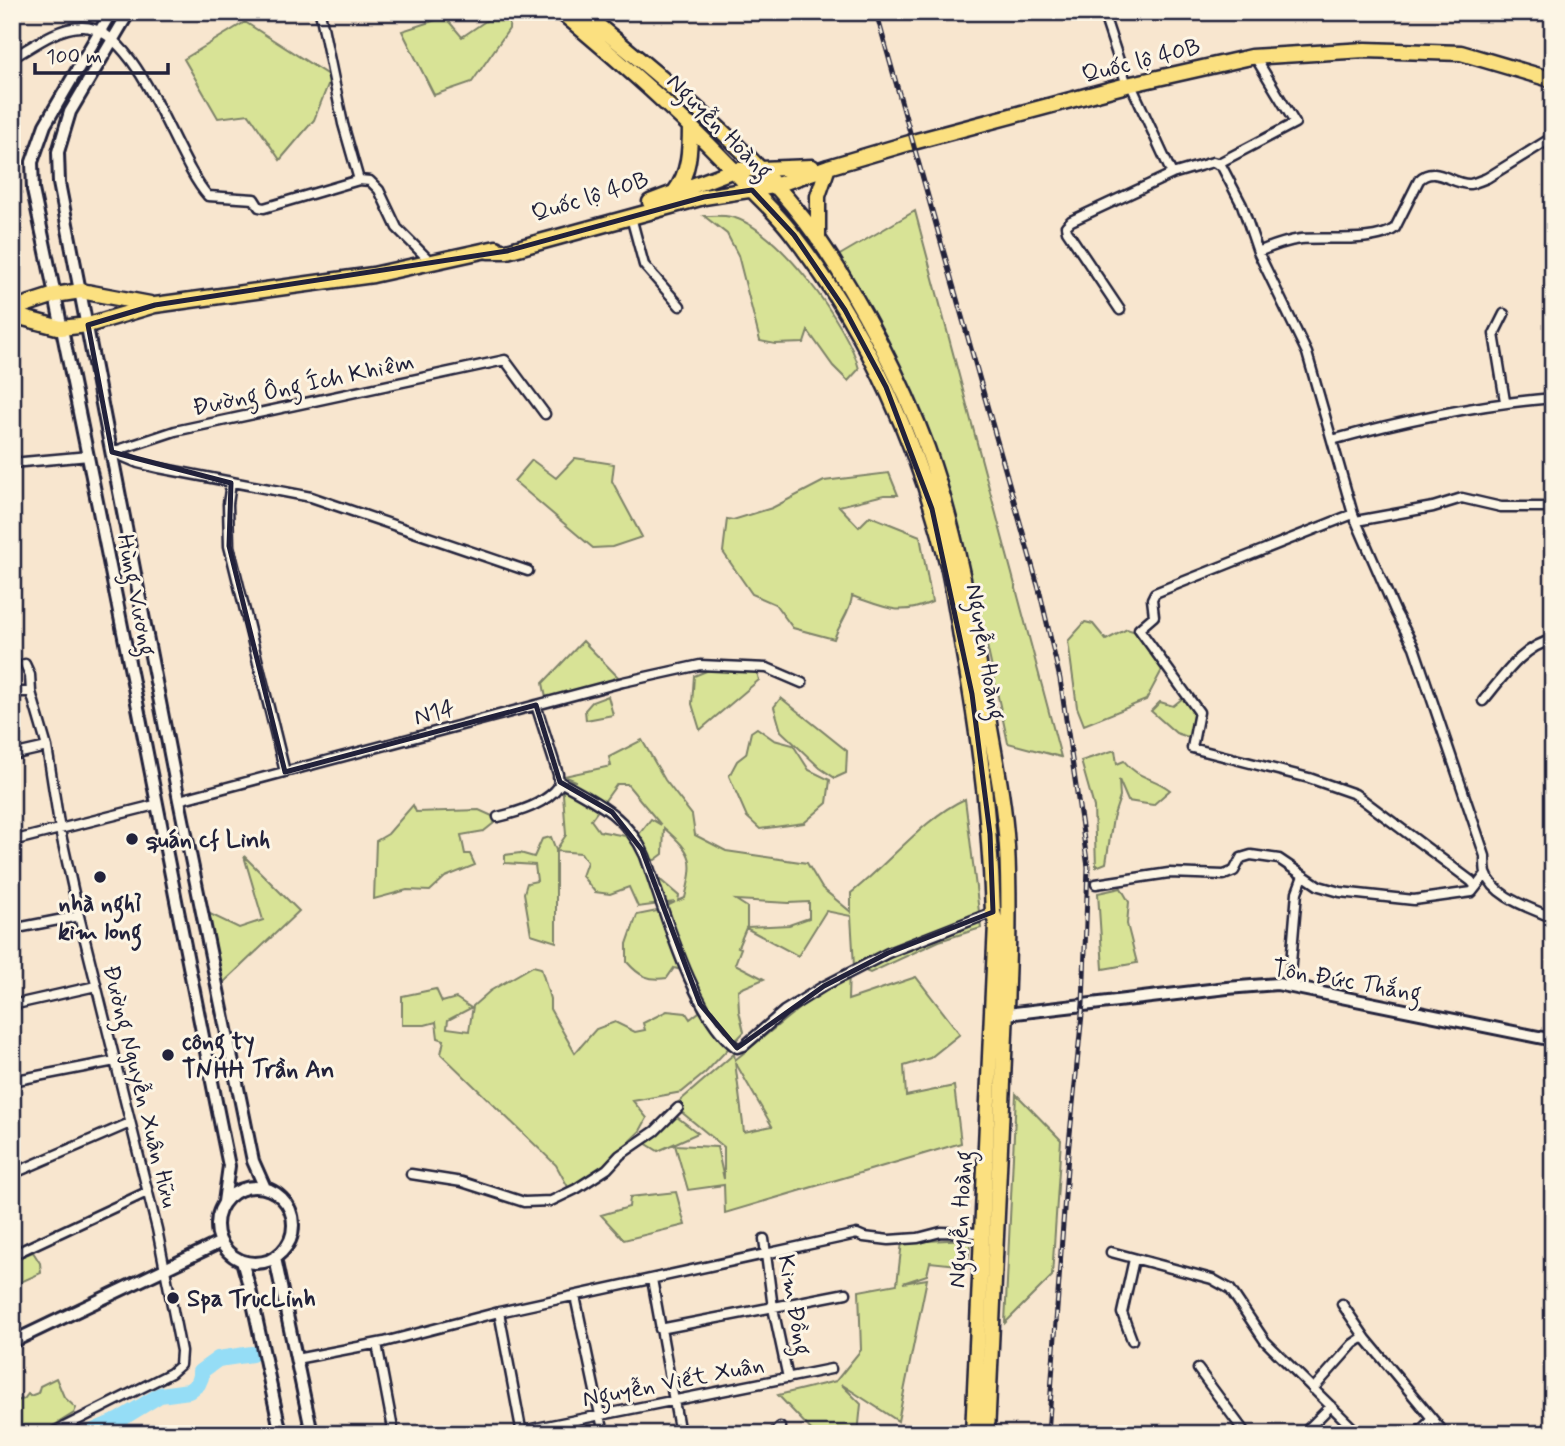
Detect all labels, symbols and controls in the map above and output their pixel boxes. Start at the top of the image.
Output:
scale bar [35,32,168,76]
street label: Quốc lộ 40B [1079,32,1204,91]
text: 100 m [46,43,102,71]
street label: Nguyễn Hoàng [657,67,779,189]
street label: Quốc lộ 40B [528,165,653,230]
street label: Đường Ông Ích Khiêm [189,346,418,427]
street label: Hùng Vương [106,532,163,660]
street label: Nguyễn Hoàng [954,582,1012,724]
street label: N14 [410,693,458,734]
place label: quán cf Linh [145,825,270,856]
marker: quán cf Linh [124,831,140,847]
marker: nhà nghỉ kim long [92,869,108,885]
place label: nhà nghỉ kim long [58,889,142,951]
street label: Tôn Đức Thắng [1269,953,1424,1013]
street label: Đường Nguyễn Xuân Hữu [91,962,185,1212]
place label: công ty TNHH Trần An [182,1027,334,1086]
marker: công ty TNHH Trần An [160,1047,176,1063]
street label: Nguyễn Hoàng [942,1149,984,1289]
street label: Kim Đồng [766,1252,818,1359]
place label: Spa TrucLinh [187,1284,316,1315]
marker: Spa TrucLinh [165,1290,181,1306]
street label: Nguyễn Viết Xuân [580,1350,767,1418]

